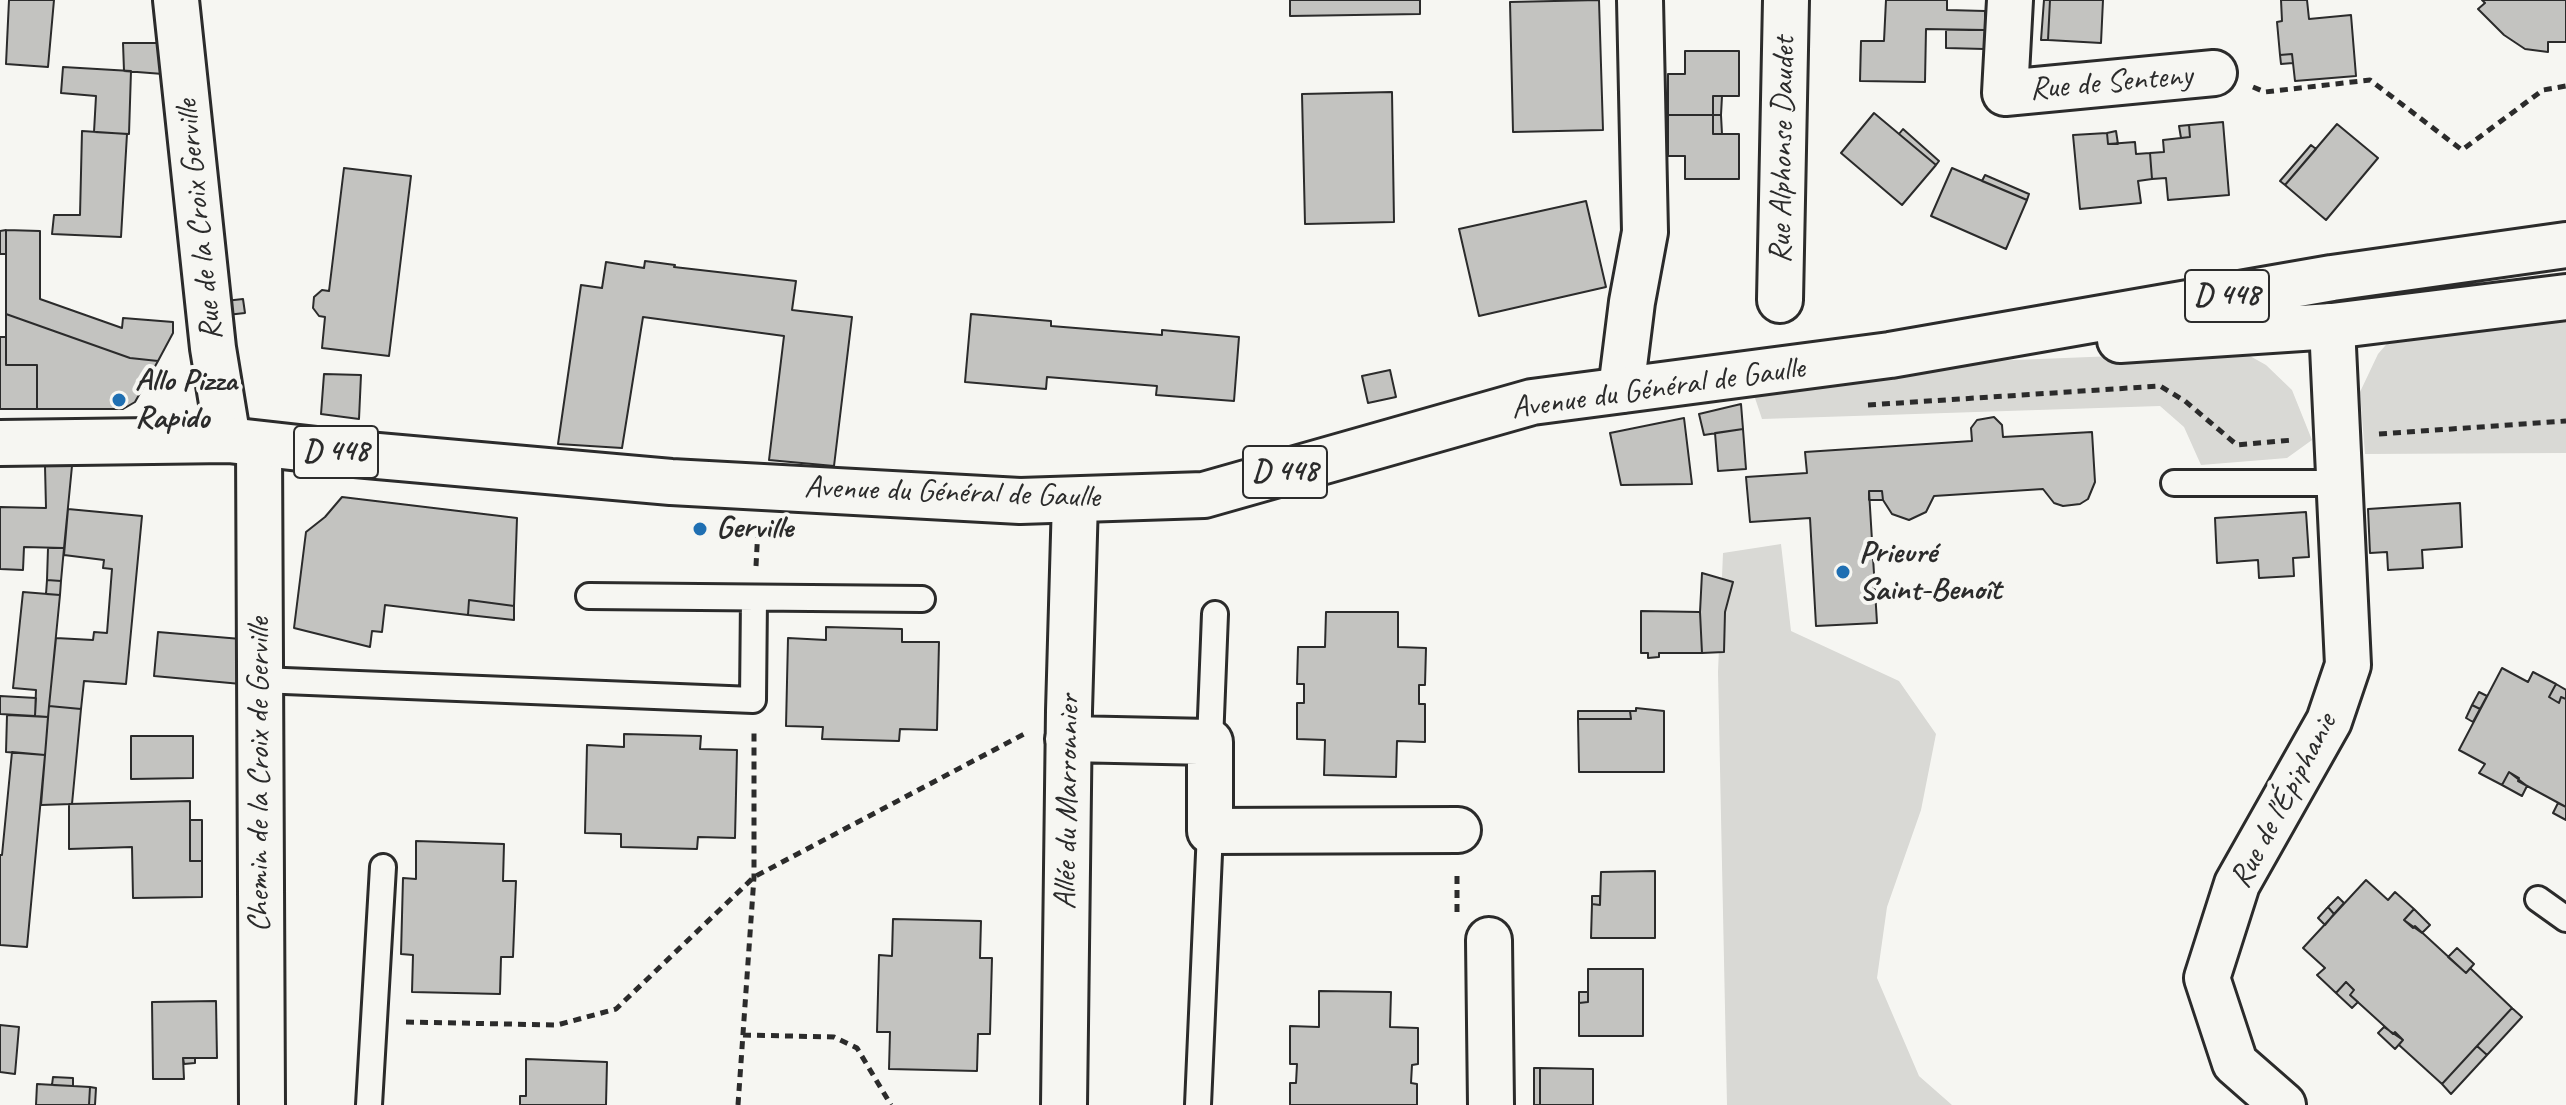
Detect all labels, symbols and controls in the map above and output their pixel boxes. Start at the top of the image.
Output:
street label: Rue Alphonse Daudet [1762,36,1804,264]
street label: Rue de Senteny [2028,57,2194,109]
street label: Rue de la Croix Gerville [168,98,232,342]
road number: D 448 [2185,270,2269,322]
street label: Avenue du Général de Gaulle [1509,349,1807,429]
place label: Allo Pizza Rapido [135,363,237,438]
marker: Allo Pizza Rapido [110,391,128,409]
road number: D 448 [294,426,378,478]
road number: D 448 [1243,446,1327,498]
street label: Avenue du Général de Gaulle [804,469,1100,517]
place label: Gerville [716,510,793,548]
marker: Gerville [691,520,709,538]
place label: Prieuré Saint-Benoît [1859,535,2001,610]
marker: Prieuré Saint-Benoît [1834,563,1852,581]
street label: Chemin de la Croix de Gerville [241,618,279,932]
street label: Allée du Marronnier [1047,694,1089,910]
street label: Rue de l'Épiphanie [2222,707,2346,895]

